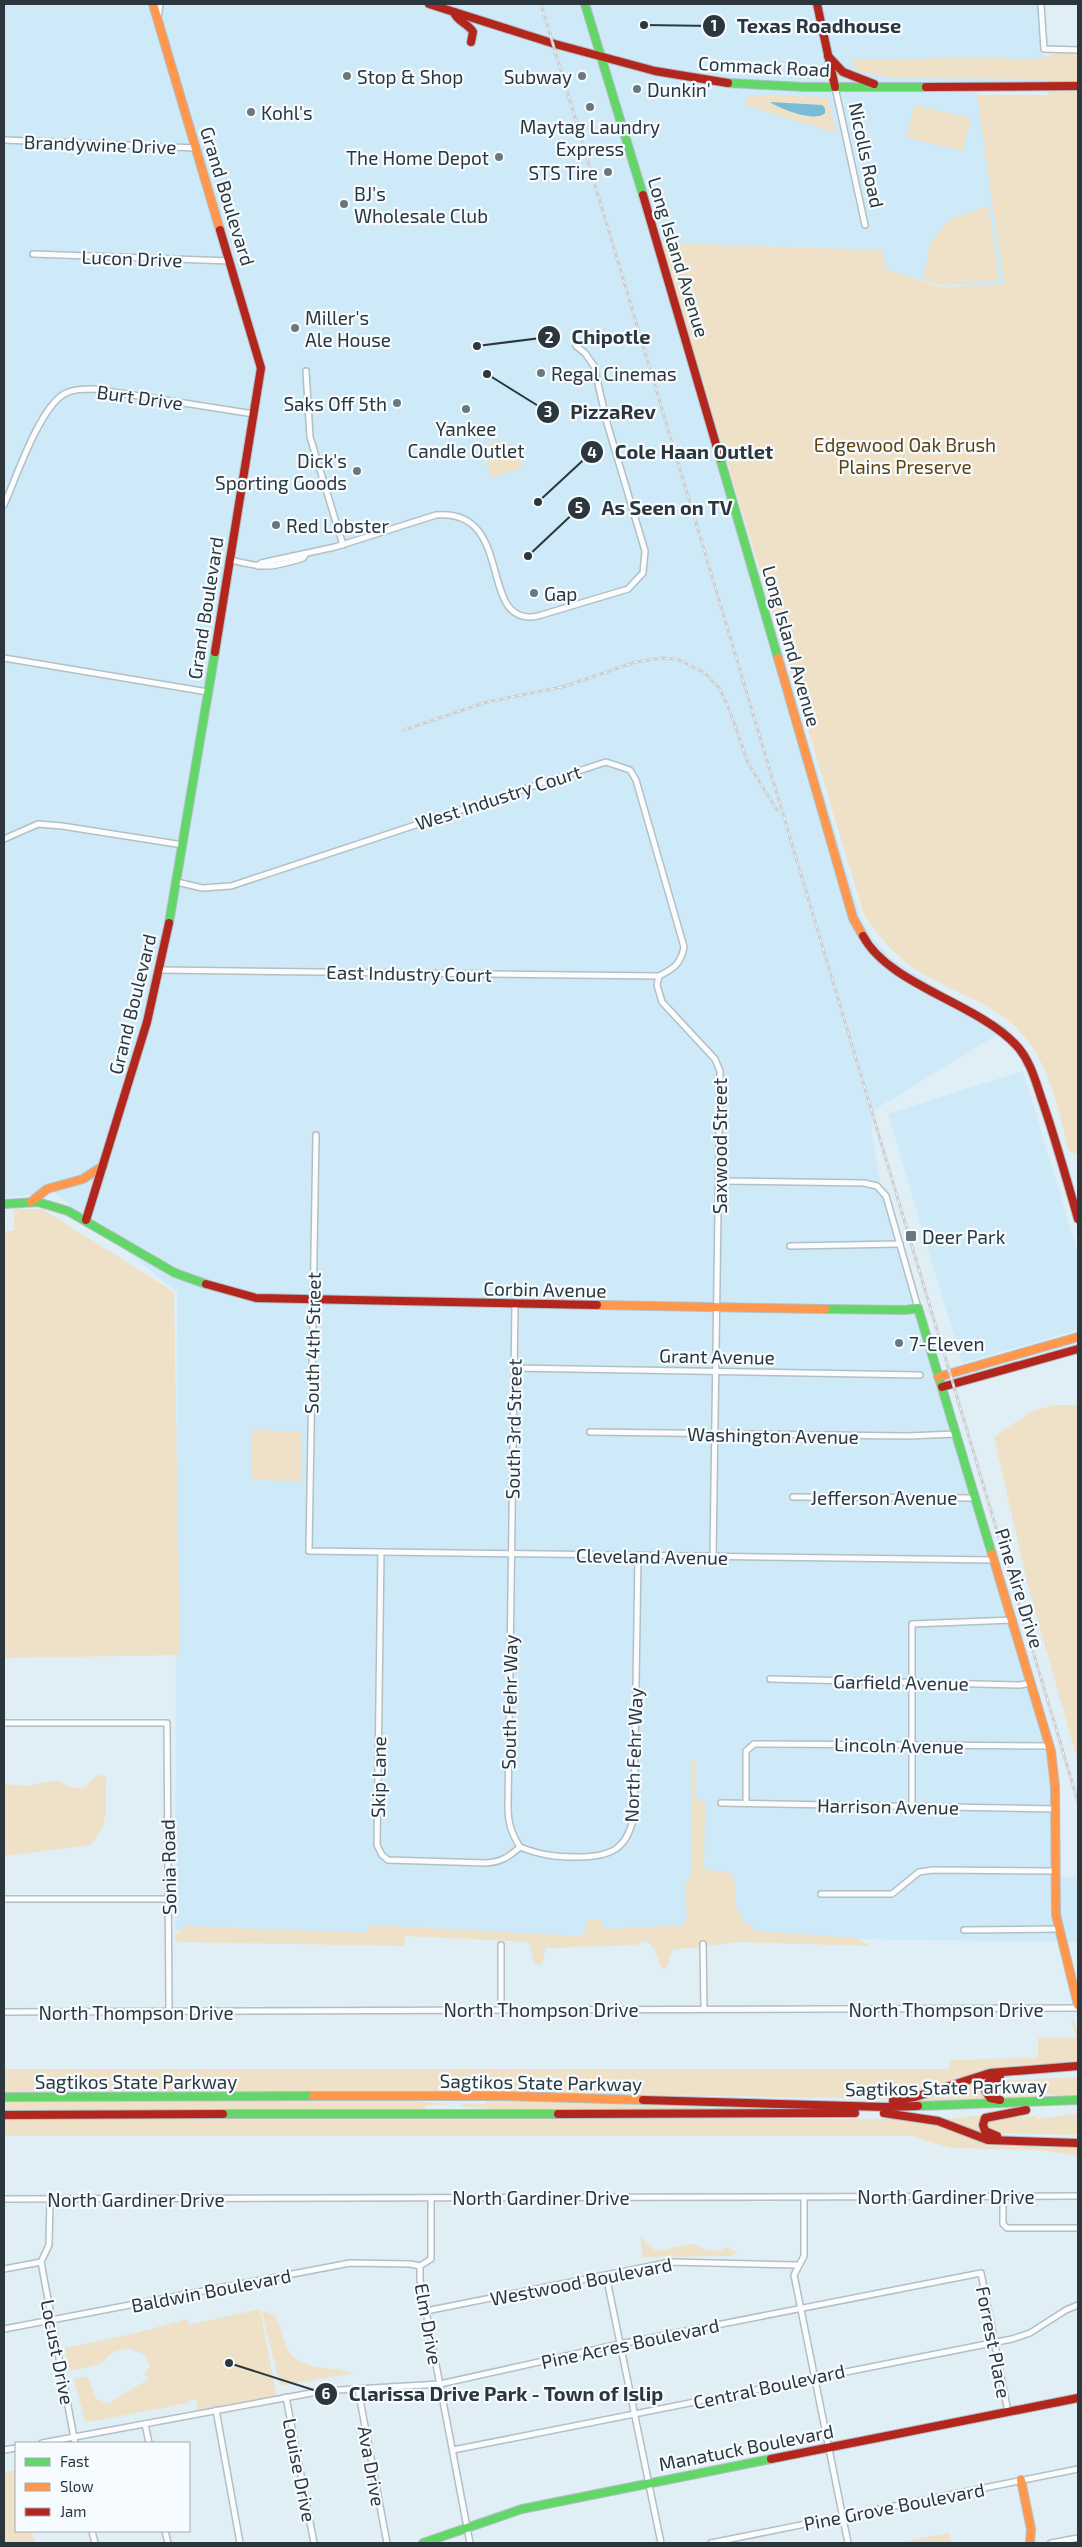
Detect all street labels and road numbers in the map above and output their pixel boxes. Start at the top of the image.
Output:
street label: Commack Road [697,51,831,81]
street label: Nicolls Road [845,100,889,210]
street label: Grand Boulevard [196,124,260,268]
street label: Brandywine Drive [23,130,177,158]
street label: Long Island Avenue [644,174,714,340]
street label: Lucon Drive [81,245,183,271]
street label: Burt Drive [95,380,185,414]
street label: Grand Boulevard [182,535,228,681]
street label: Long Island Avenue [758,563,826,729]
street label: West Industry Court [412,759,584,835]
street label: Grand Boulevard [103,931,161,1077]
street label: East Industry Court [326,960,492,986]
street label: Saxwood Street [708,1078,731,1214]
street label: South 4th Street [299,1272,325,1414]
street label: Corbin Avenue [483,1276,607,1302]
street label: Grant Avenue [659,1343,775,1369]
street label: South 3rd Street [500,1358,526,1500]
street label: Washington Avenue [687,1422,859,1448]
street label: Jefferson Avenue [811,1486,957,1509]
street label: Pine Aire Drive [991,1525,1049,1651]
street label: Cleveland Avenue [576,1543,728,1569]
street label: South Fehr Way [496,1634,522,1770]
street label: Garfield Avenue [833,1669,969,1695]
street label: North Fehr Way [619,1687,647,1823]
street label: Lincoln Avenue [834,1732,964,1758]
street label: Skip Lane [366,1736,390,1818]
street label: Harrison Avenue [817,1793,959,1819]
street label: Sonia Road [156,1819,180,1915]
street label: North Thompson Drive [443,1998,639,2021]
street label: North Thompson Drive [848,1998,1044,2021]
street label: North Thompson Drive [38,2001,234,2024]
street label: Sagtikos State Parkway [440,2069,642,2095]
street label: Sagtikos State Parkway [35,2070,237,2093]
street label: Sagtikos State Parkway [845,2074,1047,2100]
street label: North Gardiner Drive [857,2185,1035,2208]
street label: North Gardiner Drive [452,2186,630,2209]
street label: North Gardiner Drive [47,2188,225,2211]
street label: Westwood Boulevard [488,2252,674,2310]
street label: Baldwin Boulevard [129,2263,293,2317]
street label: Elm Drive [411,2281,447,2367]
street label: Forrest Place [972,2284,1016,2400]
street label: Locust Drive [37,2297,79,2407]
street label: Pine Acres Boulevard [539,2313,721,2373]
street label: Central Boulevard [691,2359,847,2413]
street label: Louise Drive [279,2416,321,2524]
street label: Manatuck Boulevard [657,2419,835,2475]
street label: Ava Drive [354,2424,390,2508]
street label: Pine Grove Boulevard [802,2477,986,2535]

